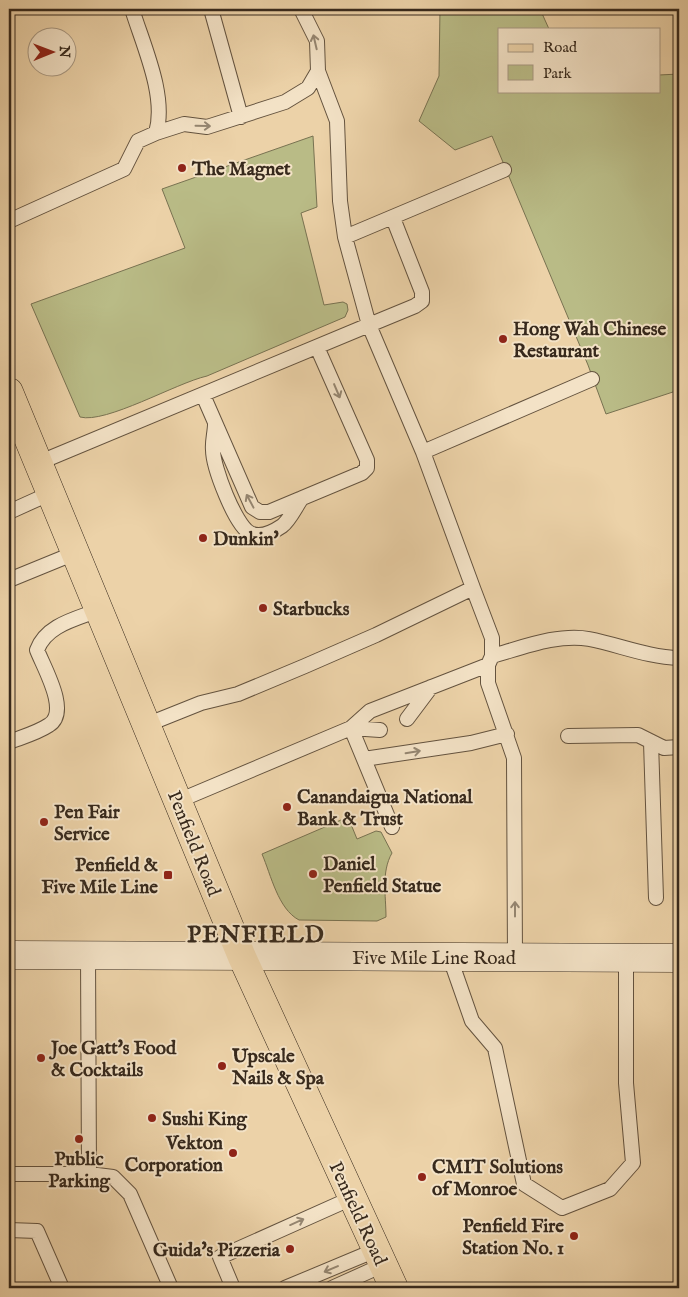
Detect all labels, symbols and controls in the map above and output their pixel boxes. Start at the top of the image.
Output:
north arrow [28,28,78,78]
legend [498,28,660,92]
one-way arrow [310,34,319,50]
text: Road [543,38,578,57]
text: N [55,45,73,58]
text: Park [543,64,573,83]
one-way arrow [194,121,210,131]
place label: The Magnet [191,158,291,182]
marker: The Magnet [176,162,188,174]
place label: Hong Wah Chinese Restaurant [513,318,666,364]
marker: Hong Wah Chinese Restaurant [497,333,509,345]
one-way arrow [332,383,342,398]
one-way arrow [245,493,255,508]
place label: Dunkin' [213,528,279,552]
marker: Dunkin' [197,532,209,544]
place label: Starbucks [273,598,350,622]
marker: Starbucks [257,602,269,614]
one-way arrow [404,746,420,756]
place label: Canandaigua National Bank & Trust [297,786,473,832]
street label: Penfield Road [161,787,226,901]
place label: Pen Fair Service [54,801,121,847]
marker: Canandaigua National Bank & Trust [281,801,293,813]
marker: Pen Fair Service [38,816,50,828]
place label: Daniel Penfield Statue [323,853,442,899]
place label: Penfield & Five Mile Line [41,854,158,900]
marker: Daniel Penfield Statue [307,868,319,880]
marker: Penfield & Five Mile Line [162,869,174,881]
one-way arrow [510,901,520,917]
district label: PENFIELD [187,920,325,951]
street label: Five Mile Line Road [352,947,517,971]
place label: Joe Gatt's Food & Cocktails [48,1037,177,1083]
place label: Upscale Nails & Spa [231,1045,325,1091]
marker: Joe Gatt's Food & Cocktails [35,1052,47,1064]
marker: Upscale Nails & Spa [216,1060,228,1072]
place label: Sushi King [162,1108,248,1132]
marker: Sushi King [146,1112,158,1124]
place label: Vekton Corporation [125,1132,223,1178]
marker: Public Parking [73,1133,85,1145]
marker: Vekton Corporation [227,1147,239,1159]
place label: Public Parking [48,1148,111,1194]
place label: CMIT Solutions of Monroe [432,1156,563,1202]
street label: Penfield Road [323,1158,392,1270]
marker: CMIT Solutions of Monroe [416,1171,428,1183]
place label: Penfield Fire Station No. 1 [462,1215,564,1261]
one-way arrow [289,1217,304,1227]
marker: Penfield Fire Station No. 1 [568,1230,580,1242]
place label: Guida's Pizzeria [153,1239,281,1263]
marker: Guida's Pizzeria [284,1243,296,1255]
one-way arrow [324,1265,339,1274]

